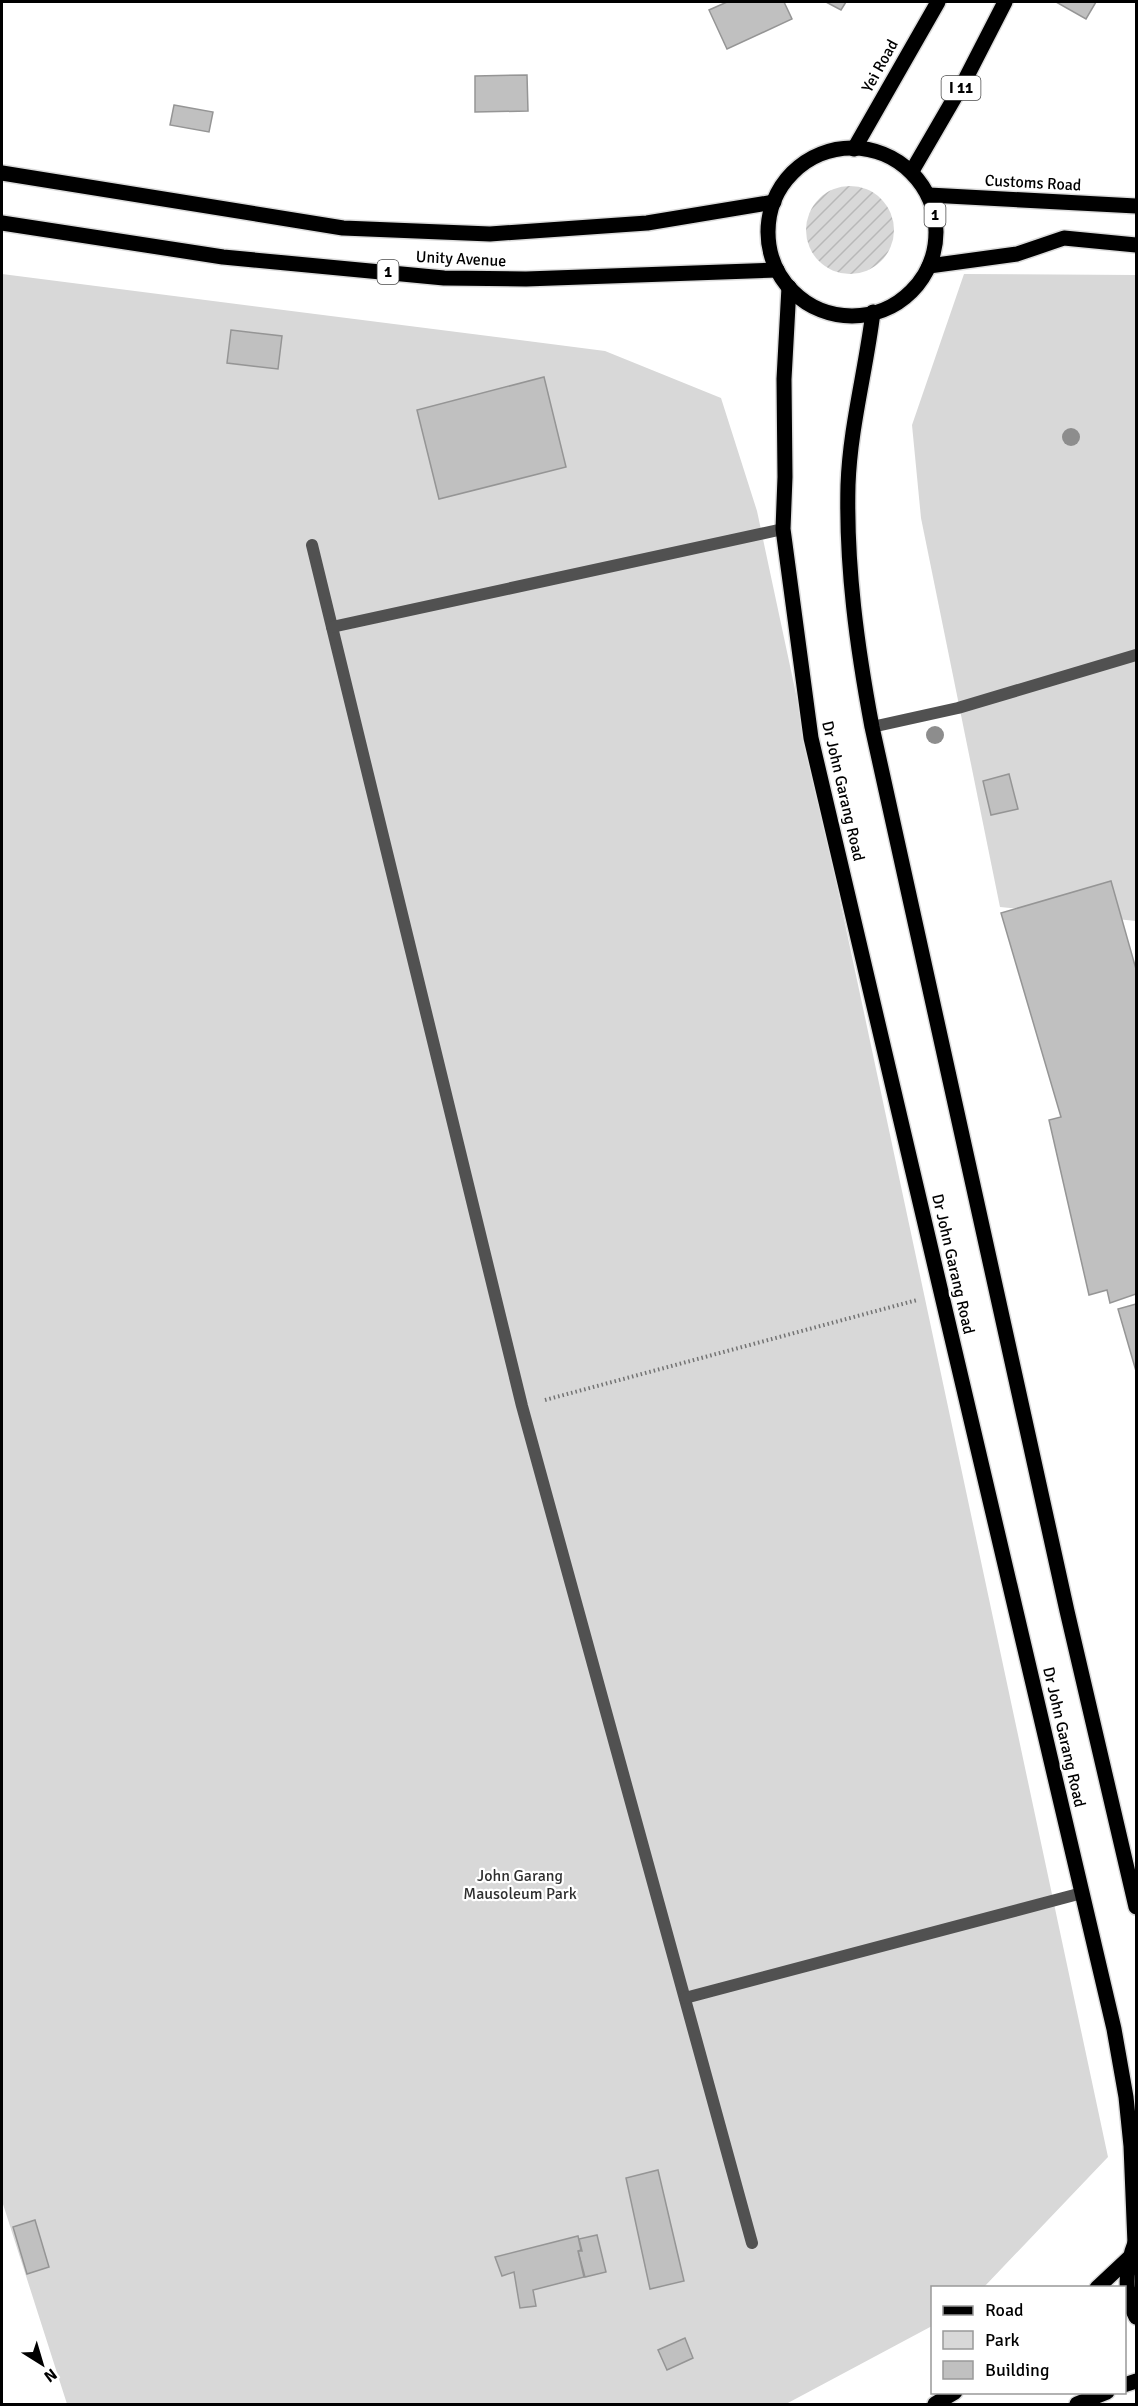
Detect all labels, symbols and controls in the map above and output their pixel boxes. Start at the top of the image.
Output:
street label: Yei Road [857,36,903,96]
road number: I 11 [942,76,980,100]
street label: Customs Road [984,170,1082,196]
road number: 1 [924,203,946,227]
street label: Unity Avenue [415,247,507,271]
road number: 1 [378,260,398,284]
street label: Dr John Garang Road [817,719,869,863]
street label: Dr John Garang Road [927,1192,979,1336]
street label: Dr John Garang Road [1038,1665,1090,1809]
park label: John Garang Mausoleum Park [463,1866,577,1904]
legend [931,2286,1126,2394]
text: Road [985,2299,1024,2321]
text: Park [985,2329,1020,2351]
north arrow [12,2334,72,2394]
text: Building [985,2359,1049,2381]
text: N [40,2364,61,2387]

